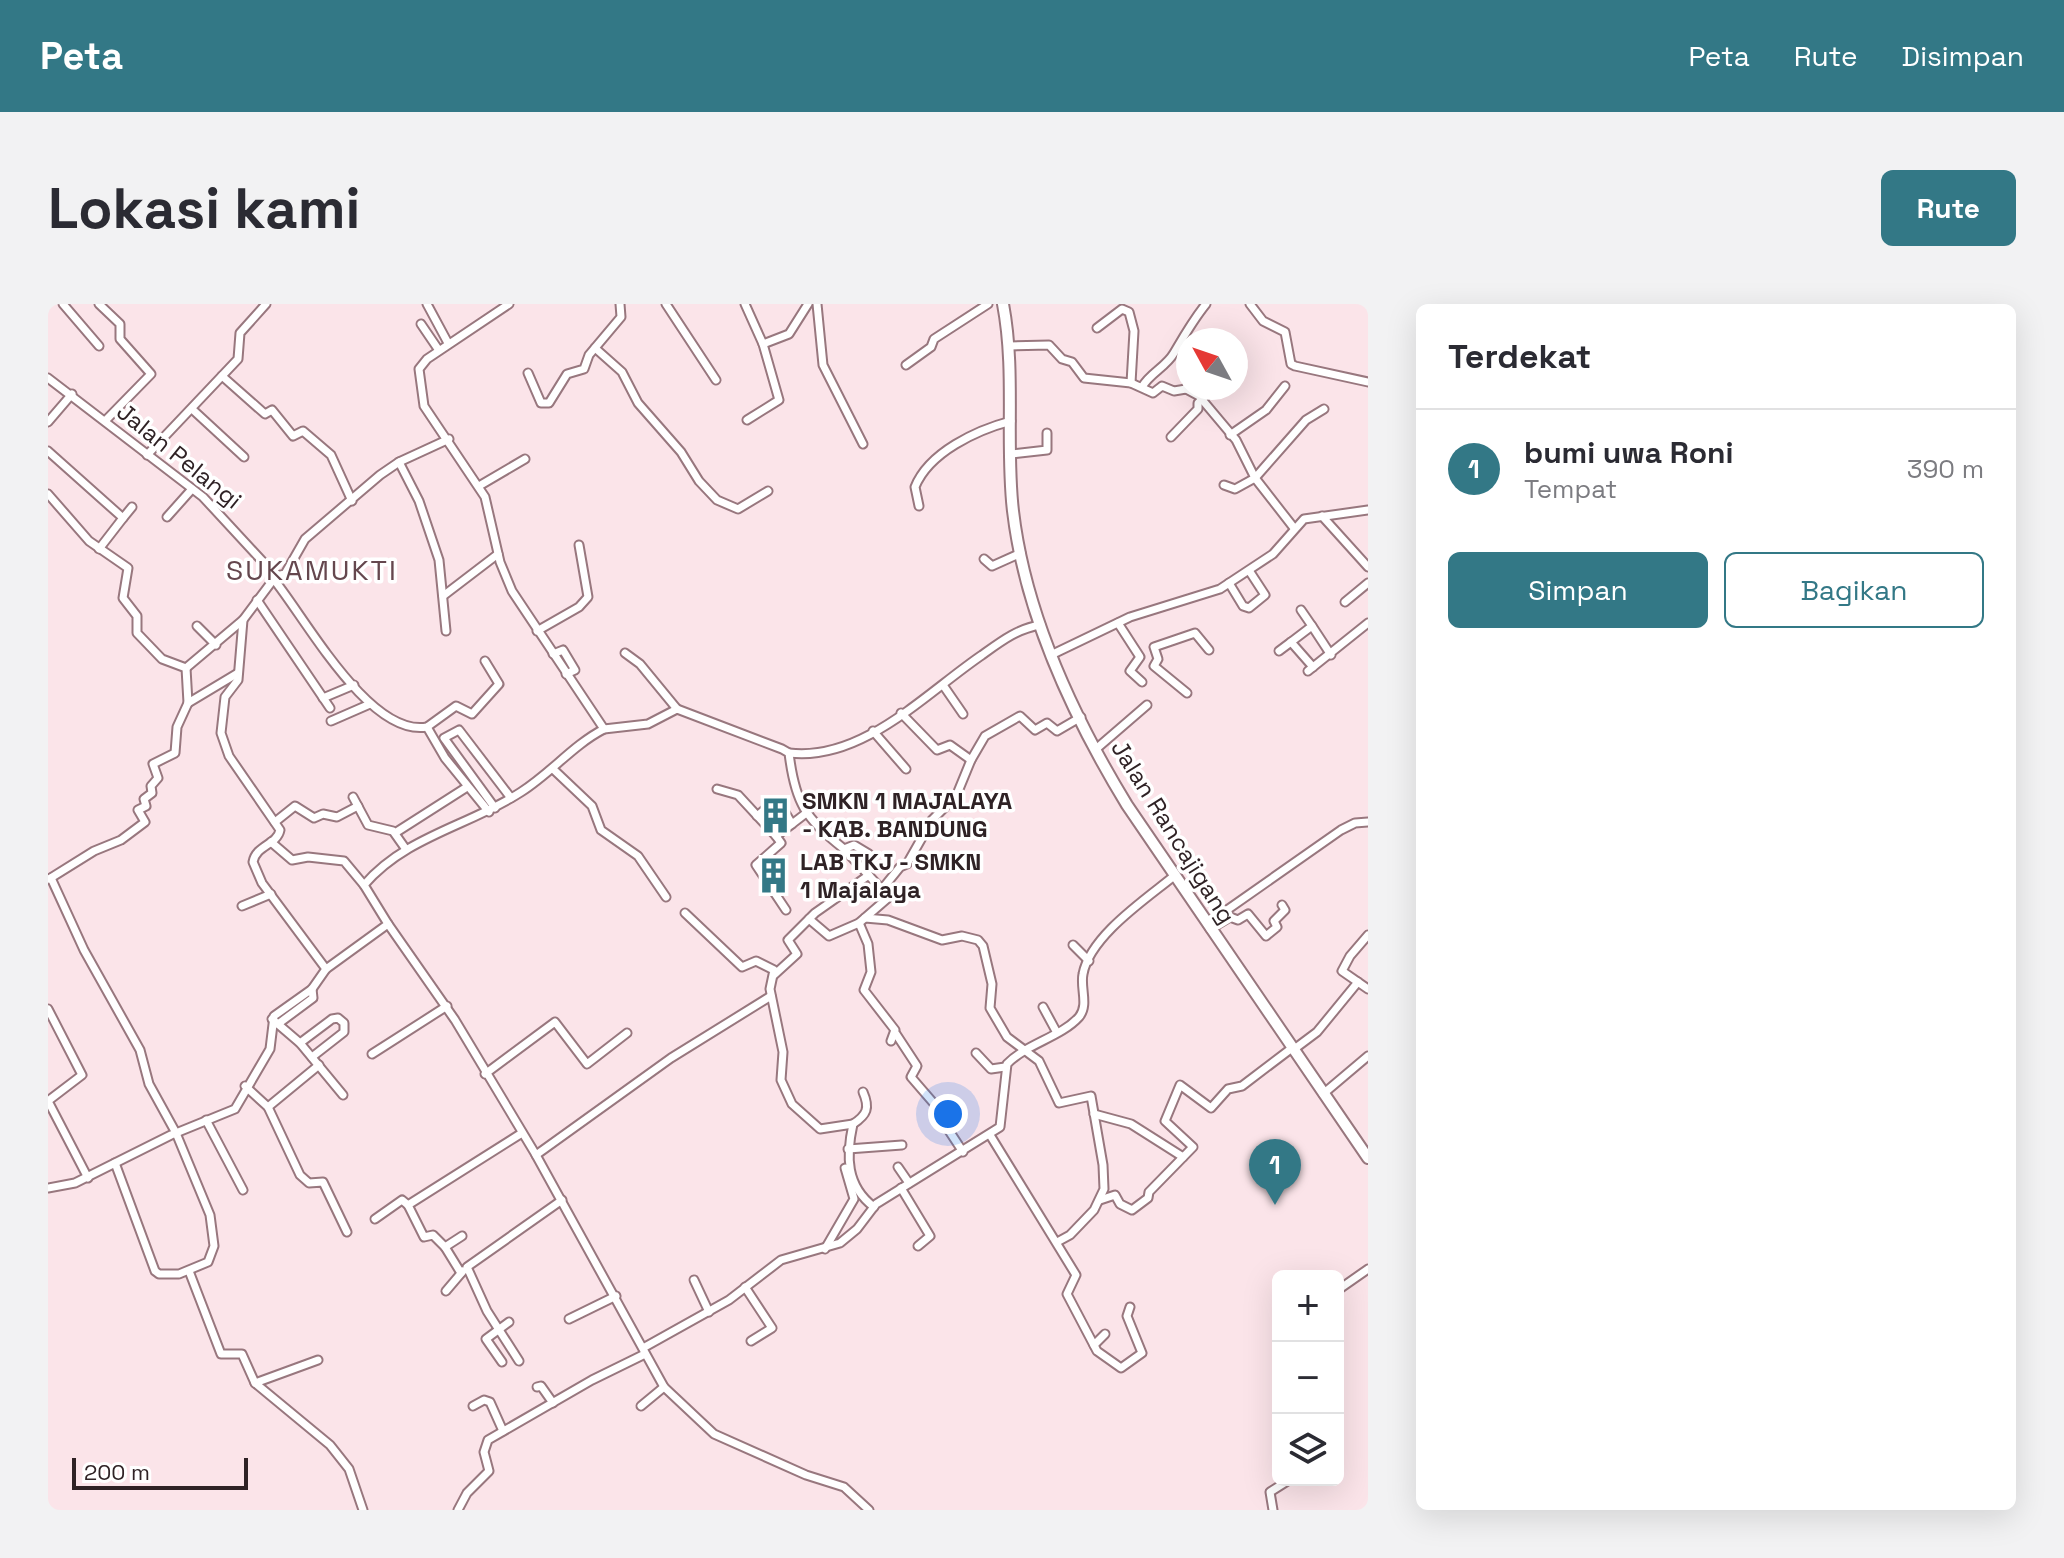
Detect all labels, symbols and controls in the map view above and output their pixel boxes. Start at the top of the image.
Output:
text: Peta [40,32,123,80]
text: Peta [1689,38,1750,74]
text: Rute [1794,38,1858,74]
text: Disimpan [1902,38,2024,74]
button: Rute [1881,170,2016,246]
text: Lokasi kami [48,173,360,244]
north arrow [1176,328,1248,400]
text: Terdekat [1448,335,1591,378]
street label: Jalan Pelangi [111,396,248,515]
text: bumi uwa Roni [1524,433,1734,472]
text: 1 [1468,452,1480,486]
text: 390 m [1907,452,1984,486]
text: Tempat [1524,472,1617,506]
district label: SUKAMUKTI [226,552,398,588]
button: Simpan [1448,552,1708,628]
button: Bagikan [1724,552,1984,628]
street label: Jalan Rancajigang [1104,734,1242,929]
place label: SMKN 1 MAJALAYA - KAB. BANDUNG [802,785,1012,844]
building icon: SMKN 1 MAJALAYA - KAB. BANDUNG [757,796,795,834]
place label: LAB TKJ - SMKN 1 Majalaya [800,846,981,905]
building icon: LAB TKJ - SMKN 1 Majalaya [755,857,793,895]
your location [928,1094,968,1134]
pin: 1 [1249,1139,1301,1205]
map controls [1272,1270,1344,1486]
button: + [1272,1270,1344,1342]
button: − [1272,1342,1344,1414]
button: layers [1272,1414,1344,1486]
scale bar [72,1454,248,1490]
text: 200 m [84,1458,150,1486]

